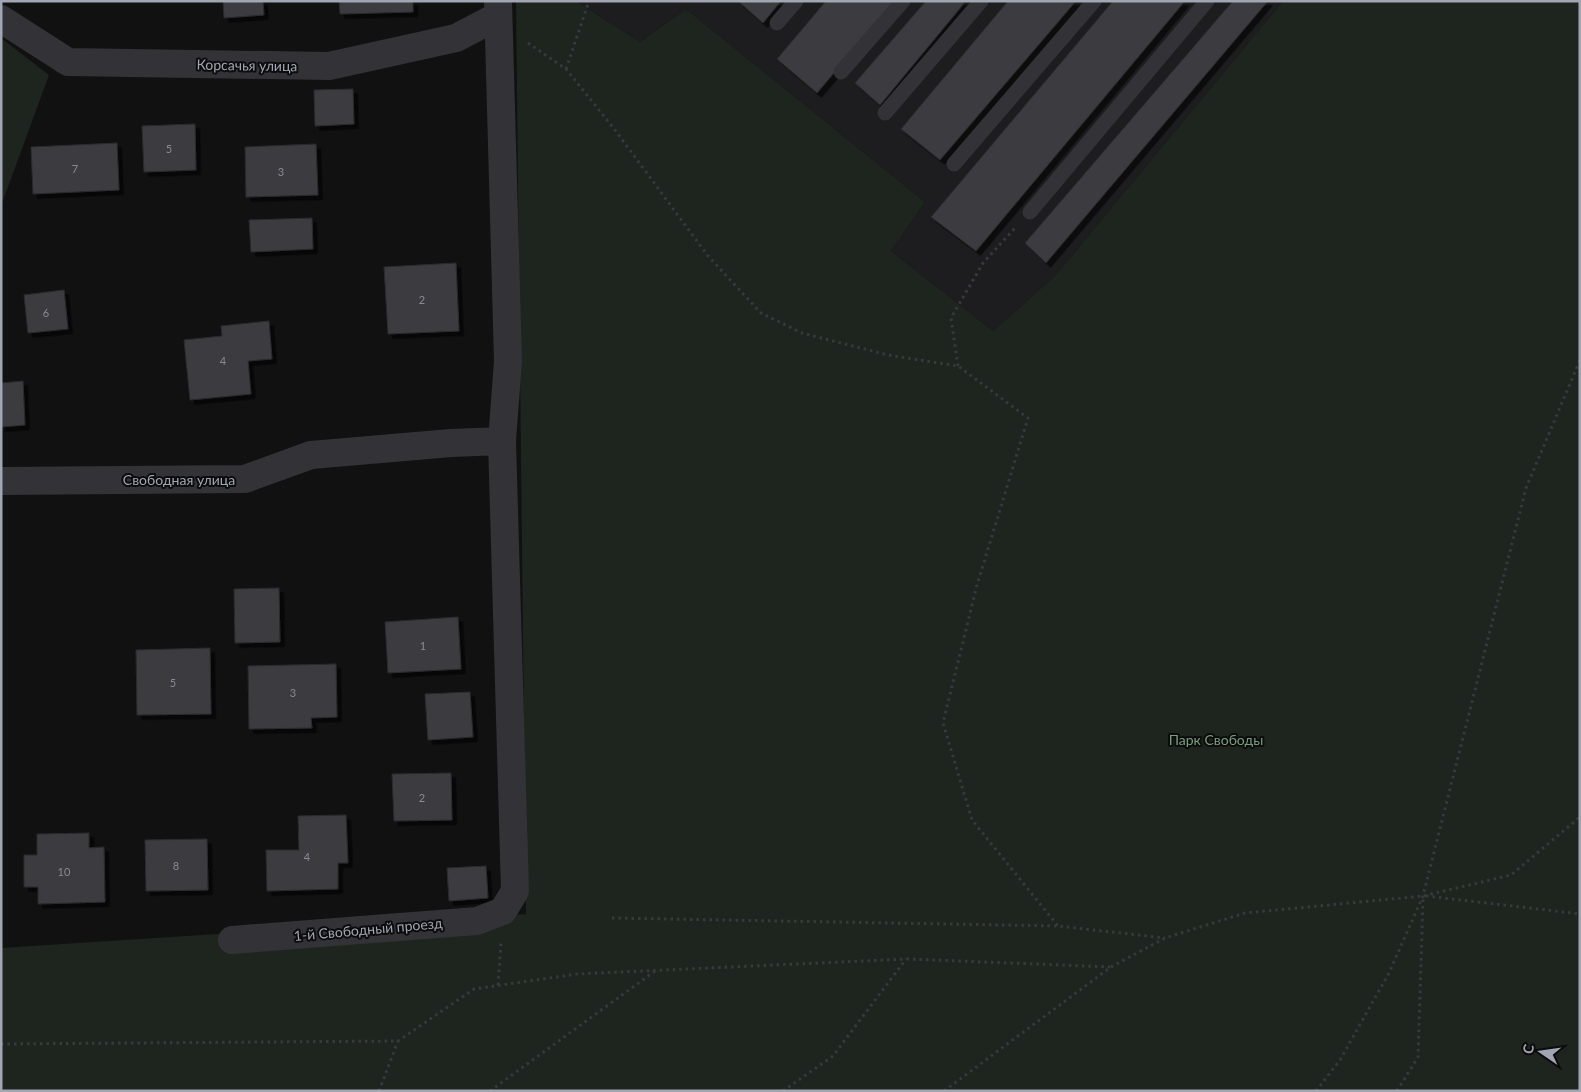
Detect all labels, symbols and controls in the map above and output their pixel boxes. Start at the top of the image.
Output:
street label: Корсачья улица [196,56,298,74]
house number: 5 [166,142,172,155]
house number: 7 [72,162,78,175]
house number: 3 [278,165,284,178]
house number: 2 [419,293,425,306]
house number: 6 [43,306,49,319]
house number: 4 [220,354,227,367]
street label: Свободная улица [123,471,235,488]
house number: 1 [420,639,426,652]
house number: 5 [170,676,176,689]
house number: 3 [290,686,296,699]
park label: Парк Свободы [1169,731,1263,748]
house number: 2 [419,791,425,804]
house number: 4 [304,850,311,863]
house number: 8 [173,859,179,872]
house number: 10 [58,865,71,878]
street label: 1-й Свободный проезд [293,914,443,944]
north arrow [1516,1027,1566,1077]
text: С [1519,1042,1537,1055]

